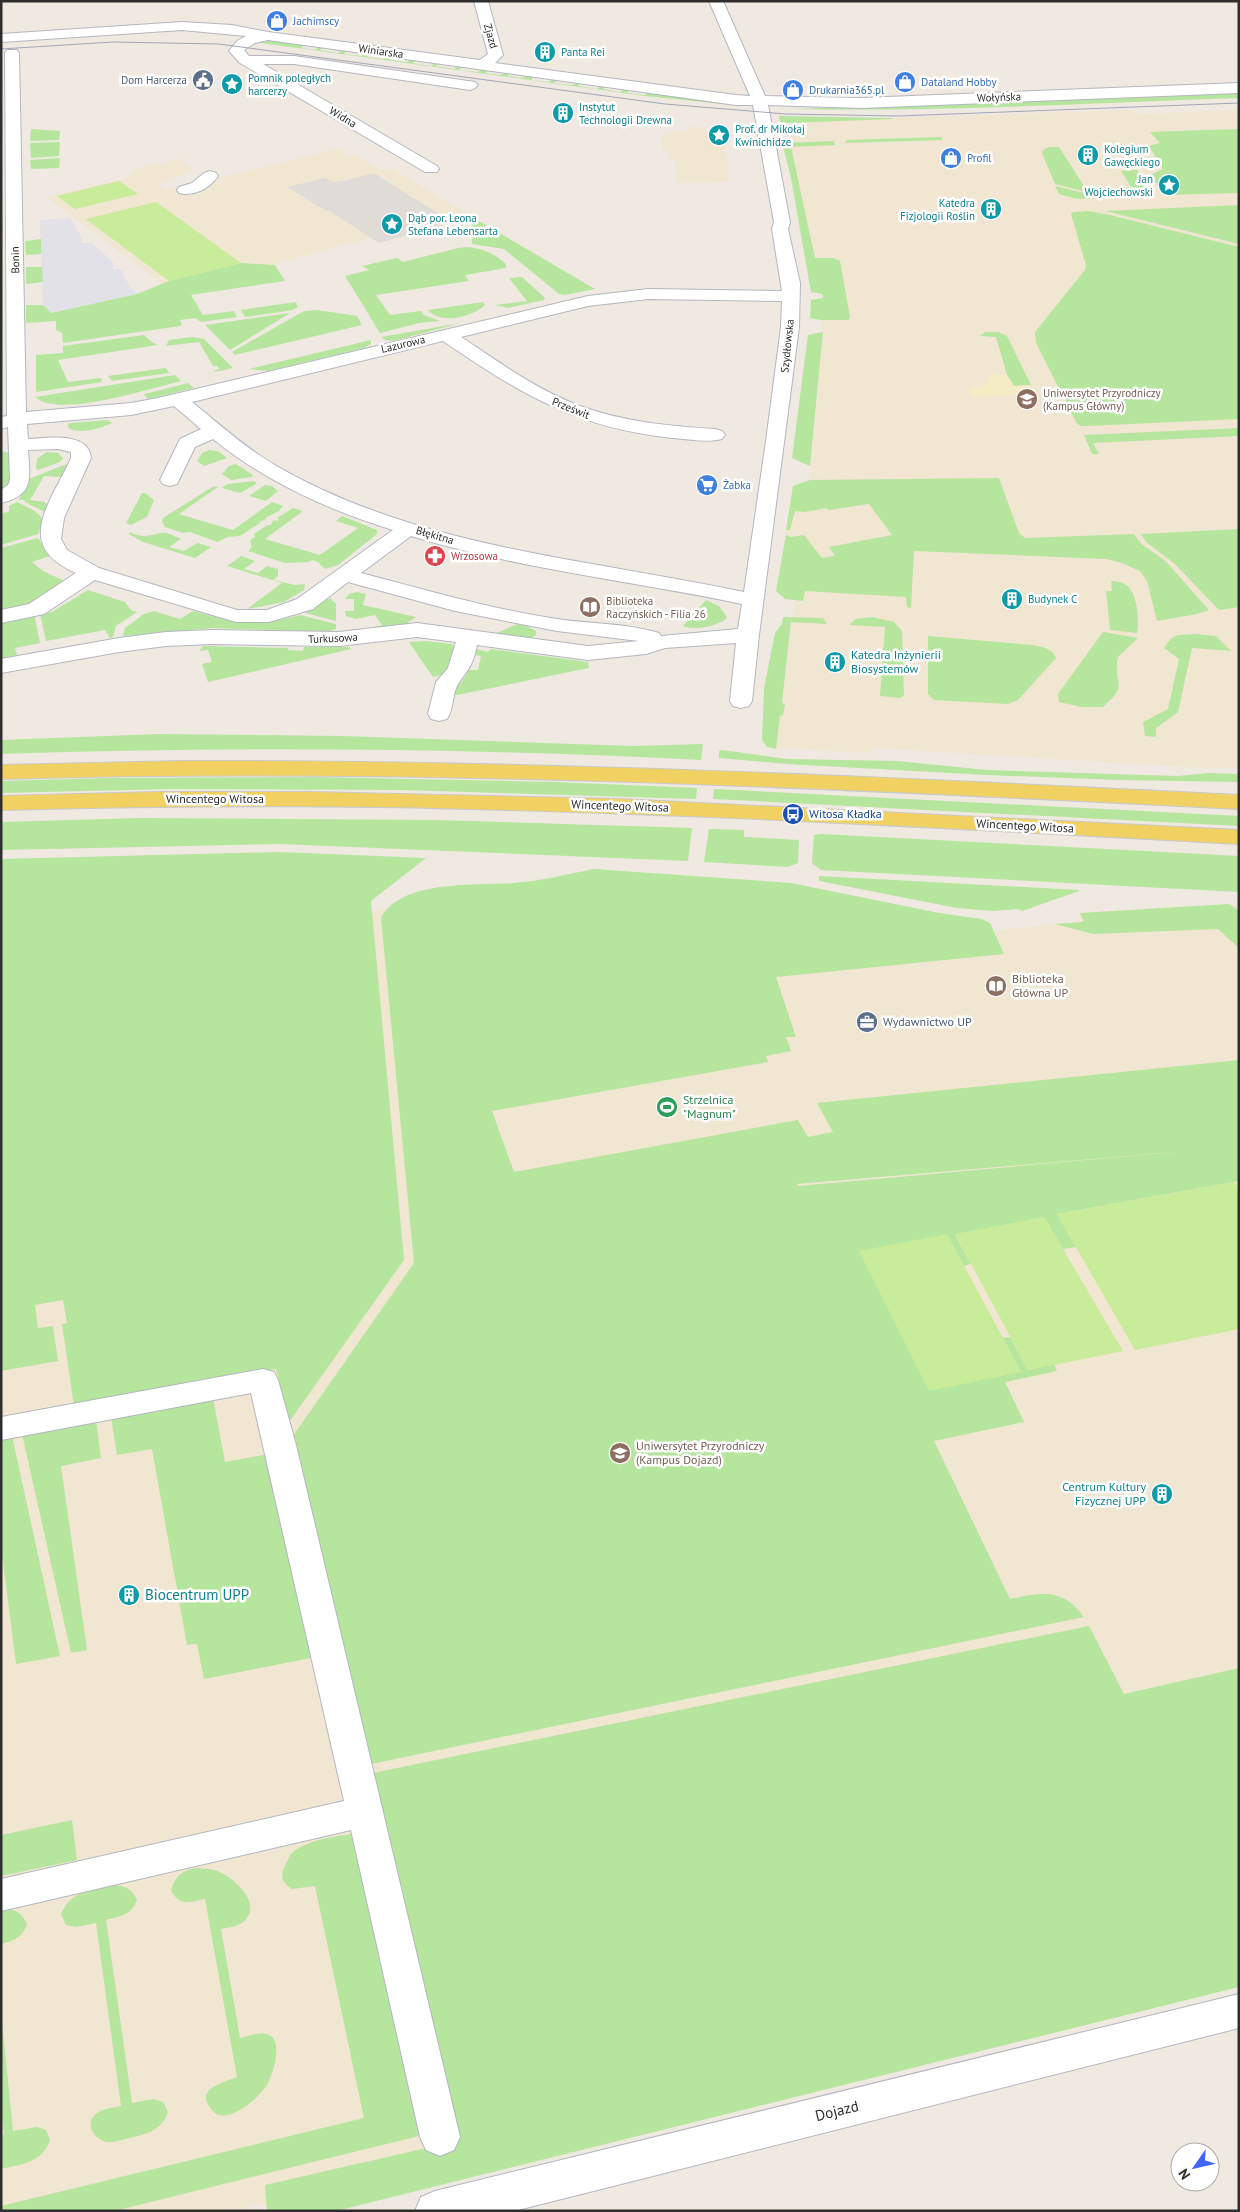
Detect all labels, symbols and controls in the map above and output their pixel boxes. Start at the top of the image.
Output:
shop icon: Jachimscy [265,9,289,33]
place label: Jachimscy [292,14,340,28]
street label: Zjazd [481,22,501,50]
building icon: Panta Rei [533,40,557,64]
street label: Winiarska [357,41,405,61]
place label: Panta Rei [561,45,605,59]
public building icon: Dom Harcerza [191,68,215,92]
shop icon: Dataland Hobby [893,70,917,94]
place label: Pomnik poległych harcerzy [248,71,331,98]
place icon: Pomnik poległych harcerzy [220,72,244,96]
place label: Dom Harcerza [121,73,187,87]
place label: Dataland Hobby [921,75,997,89]
shop icon: Drukarnia365.pl [781,78,805,102]
place label: Drukarnia365.pl [809,83,885,97]
street label: Wołyńska [977,89,1021,105]
place label: Instytut Technologii Drewna [579,100,672,127]
building icon: Instytut Technologii Drewna [551,101,575,125]
street label: Widna [327,103,359,131]
place label: Prof. dr Mikołaj Kwinichidze [735,122,805,149]
place icon: Prof. dr Mikołaj Kwinichidze [707,123,731,147]
place label: Kolegium Gawęckiego [1104,142,1160,169]
building icon: Kolegium Gawęckiego [1076,143,1100,167]
shop icon: Profil [939,146,963,170]
place label: Profil [967,151,992,165]
place label: Jan Wojciechowski [1084,172,1153,199]
place icon: Jan Wojciechowski [1157,173,1181,197]
place label: Katedra Fizjologii Roślin [900,196,975,223]
building icon: Katedra Fizjologii Roślin [979,197,1003,221]
place label: Dąb por. Leona Stefana Lebensarta [408,211,498,238]
place icon: Dąb por. Leona Stefana Lebensarta [380,212,404,236]
street label: Bonin [8,246,22,274]
street label: Szydłowska [777,318,797,374]
street label: Lazurowa [380,332,426,356]
place label: Uniwersytet Przyrodniczy (Kampus Główny) [1043,386,1162,413]
school or university icon: Uniwersytet Przyrodniczy (Kampus Główny) [1015,387,1039,411]
street label: Prześwit [550,394,592,422]
supermarket icon: Żabka [695,473,719,497]
place label: Żabka [723,478,751,492]
street label: Błękitna [414,523,456,547]
pharmacy icon: Wrzosowa [423,544,447,568]
place label: Wrzosowa [451,549,498,563]
building icon: Budynek C [1000,587,1024,611]
place label: Budynek C [1028,592,1077,606]
place label: Biblioteka Raczyńskich - Filia 26 [606,594,706,621]
library icon: Biblioteka Raczyńskich - Filia 26 [578,595,602,619]
street label: Turkusowa [308,630,358,646]
place label: Katedra Inżynierii Biosystemów [851,647,941,676]
building icon: Katedra Inżynierii Biosystemów [823,650,847,674]
street label: Wincentego Witosa [166,791,264,806]
street label: Wincentego Witosa [571,796,669,815]
bus stop icon: Witosa Kładka [781,802,805,826]
place label: Witosa Kładka [809,806,882,821]
street label: Wincentego Witosa [976,815,1074,836]
place label: Biblioteka Główna UP [1012,971,1069,1000]
library icon: Biblioteka Główna UP [984,974,1008,998]
office icon: Wydawnictwo UP [855,1010,879,1034]
place label: Wydawnictwo UP [883,1014,972,1029]
place label: Strzelnica "Magnum" [683,1092,736,1121]
sports icon: Strzelnica "Magnum" [655,1095,679,1119]
place label: Uniwersytet Przyrodniczy (Kampus Dojazd) [636,1438,765,1467]
school or university icon: Uniwersytet Przyrodniczy (Kampus Dojazd) [608,1441,632,1465]
place label: Centrum Kultury Fizycznej UPP [1062,1479,1146,1508]
building icon: Centrum Kultury Fizycznej UPP [1150,1482,1174,1506]
building icon: Biocentrum UPP [117,1583,141,1607]
place label: Biocentrum UPP [145,1585,249,1604]
street label: Dojazd [813,2096,861,2125]
north arrow [1170,2142,1220,2192]
text: N [1174,2165,1194,2183]

